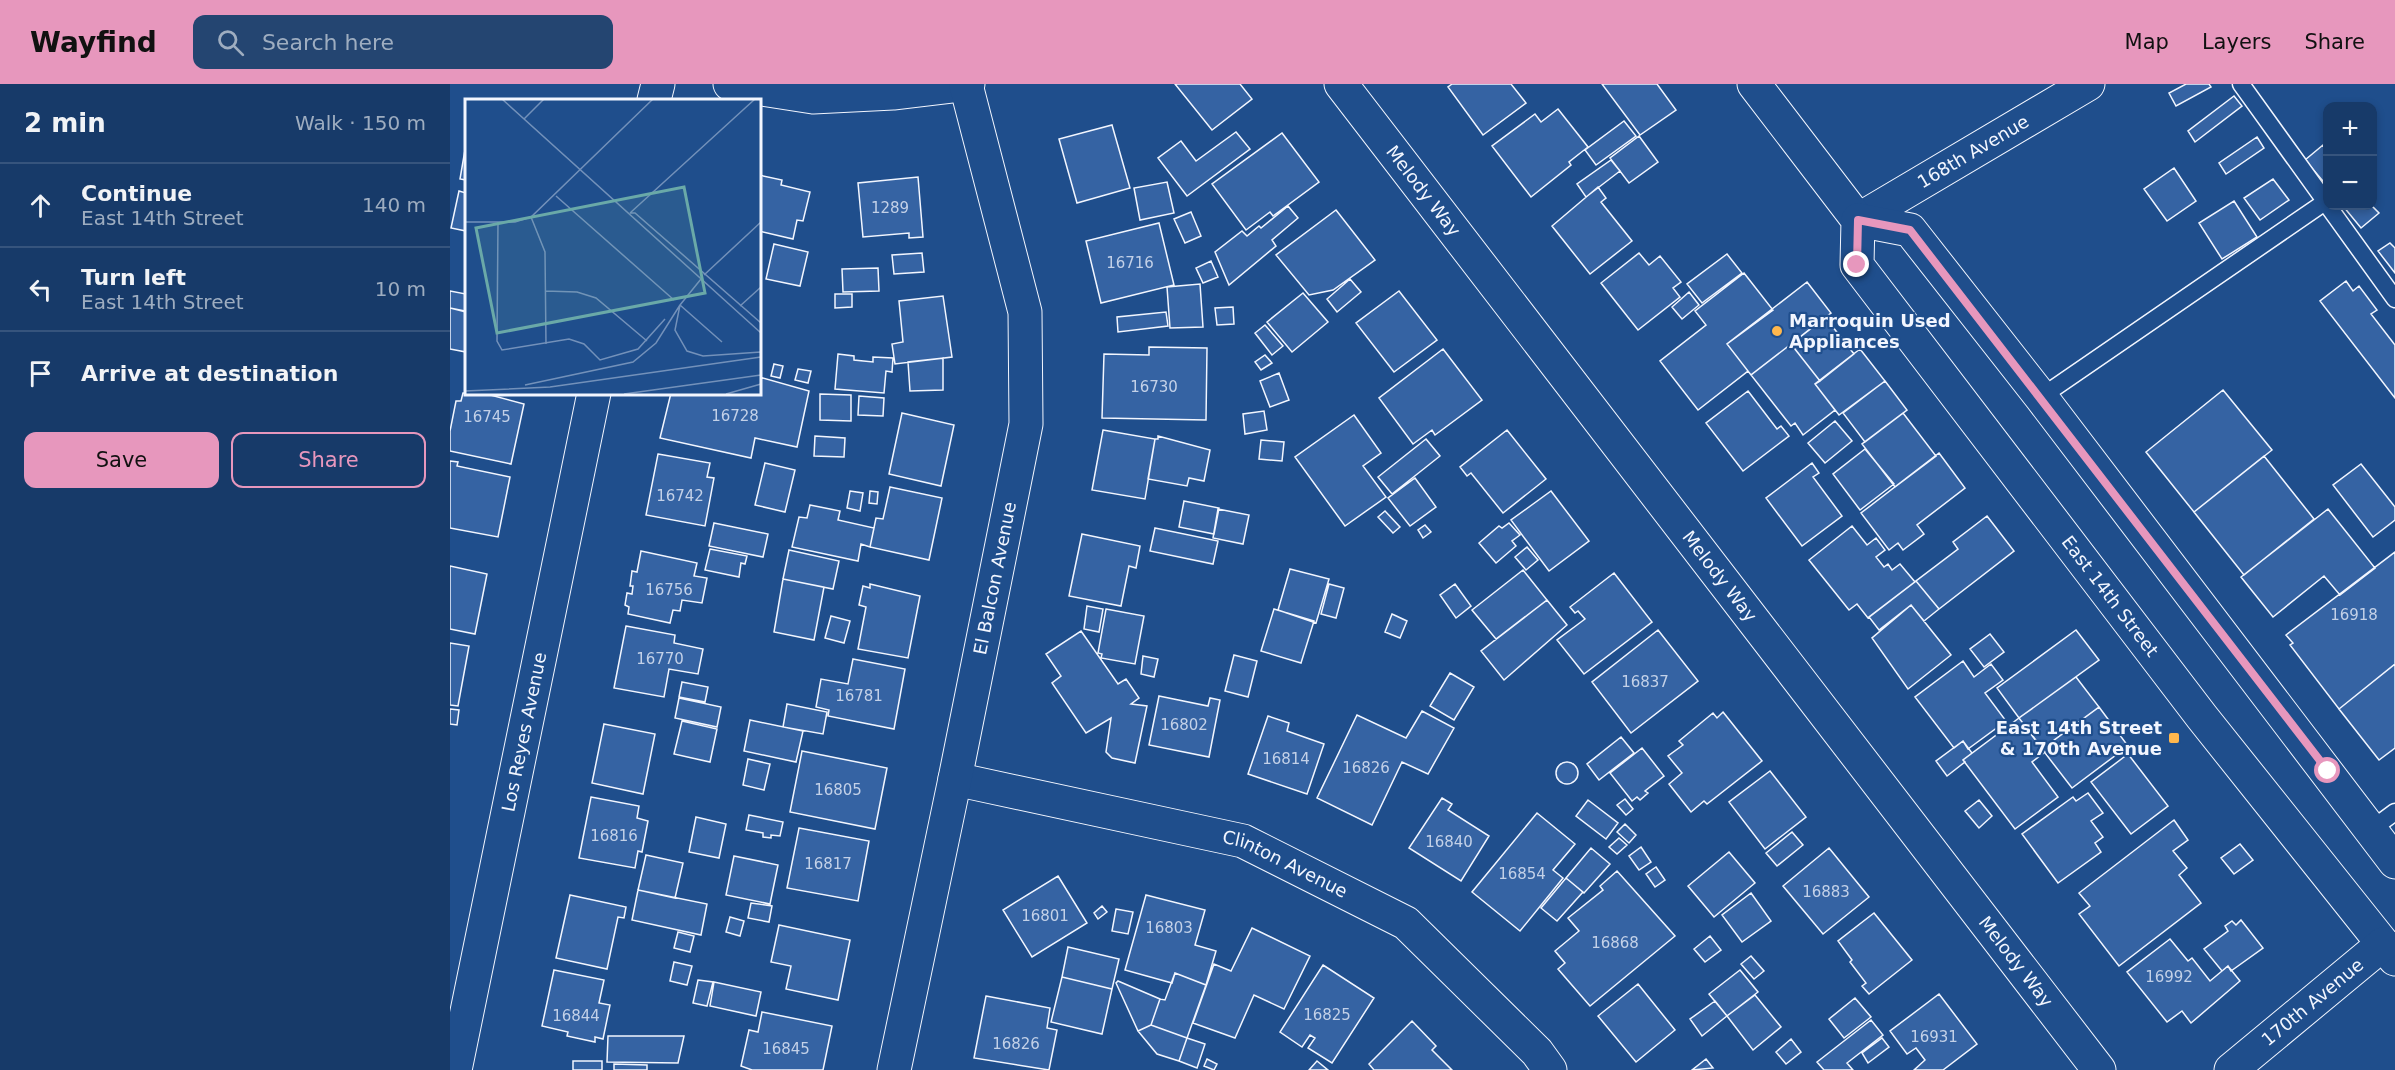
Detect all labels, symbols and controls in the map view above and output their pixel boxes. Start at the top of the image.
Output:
search box [193,15,613,69]
text: Wayfind [30,26,157,59]
icon: search [214,26,247,59]
text: Search here [262,30,394,55]
text: Map [2125,30,2169,54]
text: Layers [2202,30,2271,54]
text: Share [2304,30,2365,54]
inset map [465,99,760,394]
map controls [2323,102,2377,210]
button: + [2323,102,2377,156]
text: 2 min [24,108,106,138]
street label: 168th Avenue [1914,110,2032,192]
text: Walk · 150 m [295,111,426,135]
street label: Melody Way [1382,141,1465,241]
button: − [2323,156,2377,210]
text: Continue [81,181,192,206]
icon: ahead [24,189,57,222]
text: 140 m [362,193,426,217]
house number: 1289 [871,199,909,217]
text: East 14th Street [81,206,244,230]
route end [1843,251,1869,277]
house number: 16716 [1106,254,1154,272]
text: Turn left [81,265,186,290]
icon: left [24,273,57,306]
text: 10 m [375,277,426,301]
text: East 14th Street [81,290,244,314]
place label: Marroquin Used Appliances [1789,310,1951,352]
marker: Marroquin Used Appliances [1770,324,1784,338]
icon: arrive [24,357,57,390]
text: Arrive at destination [81,361,338,386]
house number: 16730 [1130,378,1178,396]
house number: 16728 [711,407,759,425]
house number: 16745 [463,408,511,426]
button: Save [24,432,219,488]
button: Share [231,432,426,488]
house number: 16742 [656,487,704,505]
street label: El Balcon Avenue [969,500,1020,657]
street label: Melody Way [1678,526,1762,626]
street label: East 14th Street [2057,531,2163,661]
house number: 16756 [645,581,693,599]
house number: 16918 [2330,606,2378,624]
street label: Los Reyes Avenue [497,650,551,814]
house number: 16770 [636,650,684,668]
house number: 16837 [1621,673,1669,691]
house number: 16781 [835,687,883,705]
house number: 16802 [1160,716,1208,734]
place label: East 14th Street & 170th Avenue [1996,717,2162,759]
marker: East 14th Street & 170th Avenue [2167,731,2181,745]
house number: 16814 [1262,750,1310,768]
route start [2314,757,2340,783]
house number: 16826 [1342,759,1390,777]
house number: 16805 [814,781,862,799]
street label: Clinton Avenue [1221,826,1351,902]
house number: 16816 [590,827,638,845]
house number: 16840 [1425,833,1473,851]
house number: 16817 [804,855,852,873]
house number: 16854 [1498,865,1546,883]
house number: 16883 [1802,883,1850,901]
house number: 16801 [1021,907,1069,925]
street label: Melody Way [1975,912,2058,1011]
house number: 16803 [1145,919,1193,937]
house number: 16868 [1591,934,1639,952]
street label: 170th Avenue [2257,954,2367,1050]
house number: 16992 [2145,968,2193,986]
house number: 16825 [1303,1006,1351,1024]
house number: 16844 [552,1007,600,1025]
house number: 16931 [1910,1028,1958,1046]
house number: 16826 [992,1035,1040,1053]
house number: 16845 [762,1040,810,1058]

